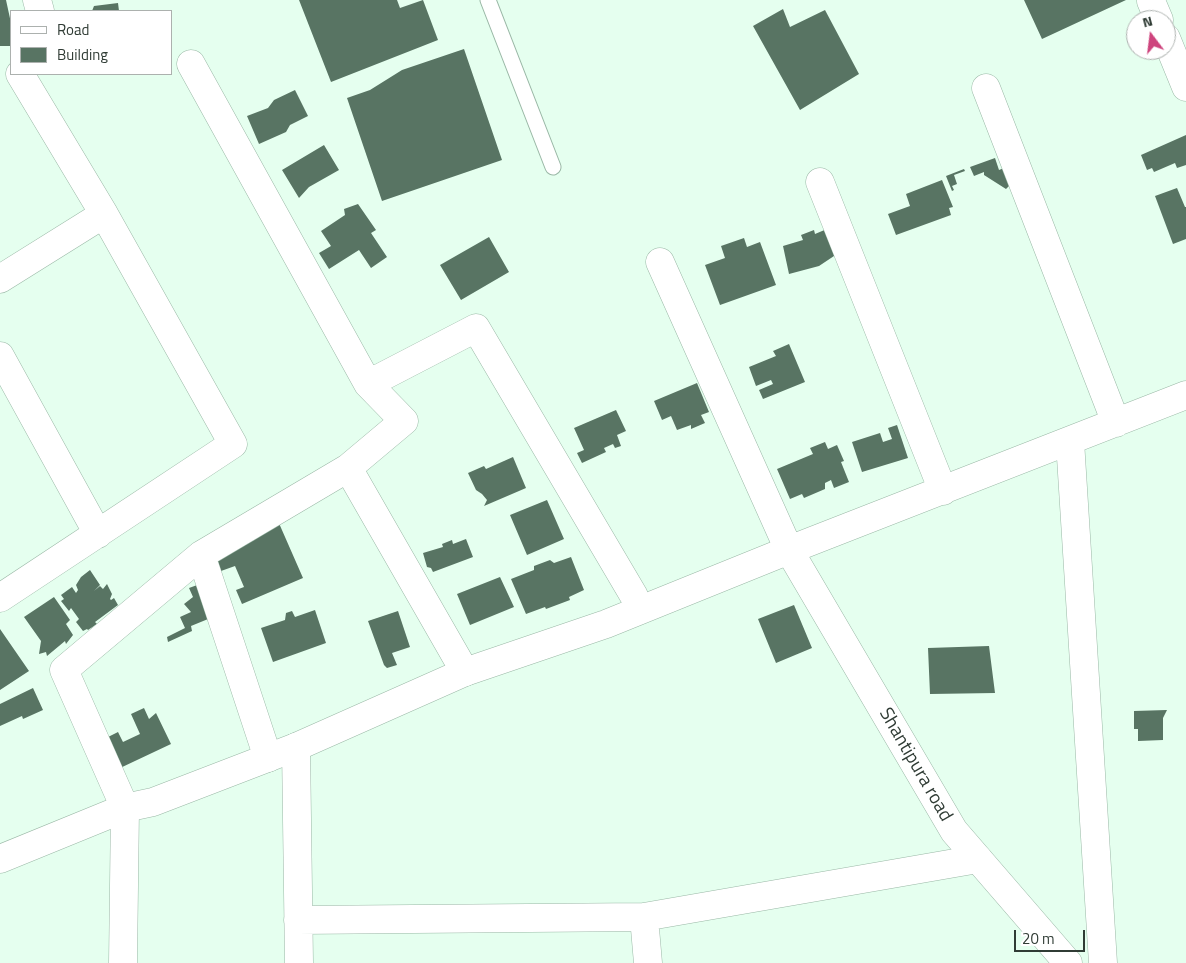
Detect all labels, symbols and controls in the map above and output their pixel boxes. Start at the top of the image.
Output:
legend [10,10,172,75]
north arrow [1126,10,1176,60]
text: N [1140,10,1155,32]
text: Road [57,18,89,41]
text: Building [57,43,108,66]
street label: Shantipura road [873,704,957,826]
scale bar [1016,920,1087,952]
text: 20 m [1022,927,1055,950]

